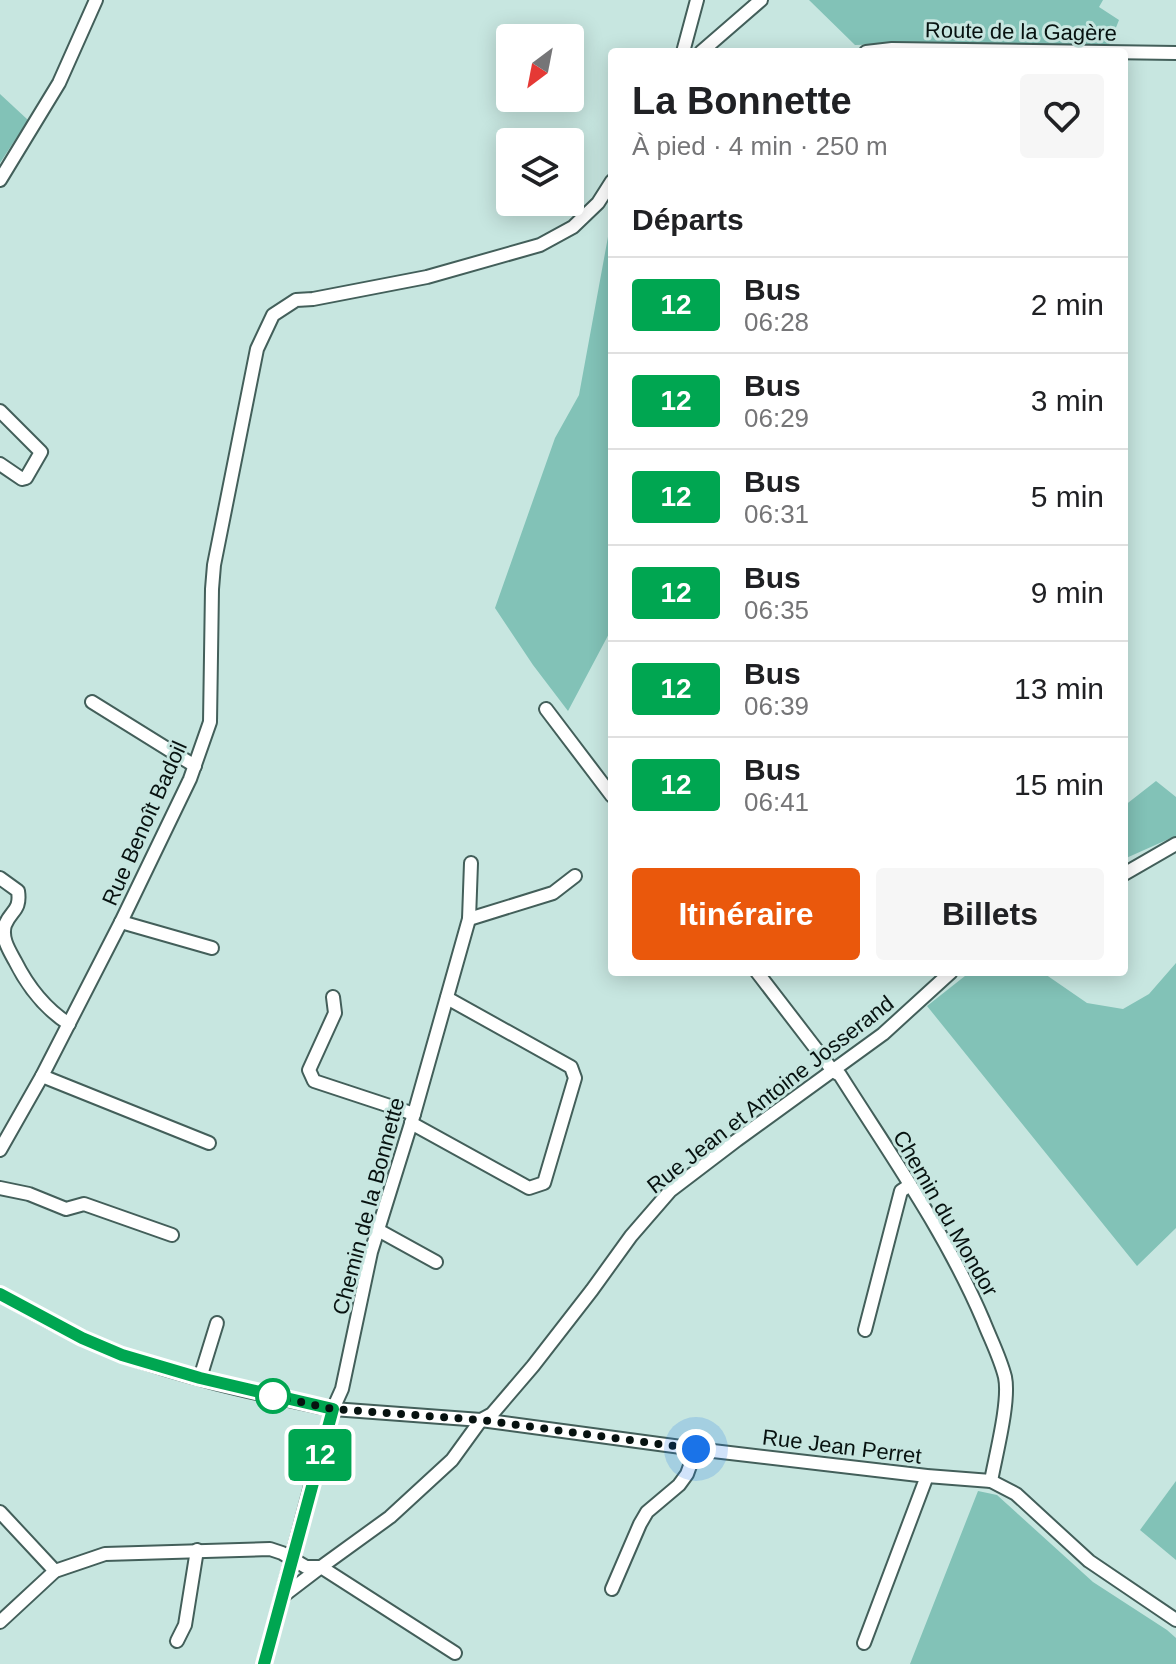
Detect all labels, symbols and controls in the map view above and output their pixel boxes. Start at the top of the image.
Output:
street label: Route de la Gagère [925,17,1117,46]
north arrow [496,24,584,112]
map controls [496,24,584,216]
button: heart [1020,74,1104,158]
text: La Bonnette [632,80,852,122]
button: layers [496,128,584,216]
text: À pied · 4 min · 250 m [632,131,888,161]
text: Départs [632,203,744,236]
text: Bus [744,273,801,306]
text: 2 min [1031,288,1104,321]
text: 12 [660,289,692,320]
text: 06:28 [744,307,809,337]
text: Bus [744,369,801,402]
text: 3 min [1031,384,1104,417]
text: 12 [660,385,692,416]
text: 06:29 [744,403,809,433]
text: Bus [744,465,801,498]
text: 5 min [1031,480,1104,513]
text: 12 [660,481,692,512]
text: 06:31 [744,499,809,529]
text: Bus [744,561,801,594]
text: 9 min [1031,576,1104,609]
text: 12 [660,577,692,608]
text: 06:35 [744,595,809,625]
text: Bus [744,657,801,690]
text: 13 min [1014,672,1104,705]
text: 12 [660,673,692,704]
text: 06:39 [744,691,809,721]
street label: Rue Benoît Badoil [97,737,192,909]
text: Bus [744,753,801,786]
text: 15 min [1014,768,1104,801]
text: 12 [660,769,692,800]
text: 06:41 [744,787,809,817]
button: Itinéraire [632,868,860,960]
button: Billets [876,868,1104,960]
street label: Rue Jean et Antoine Josserand [642,990,898,1198]
street label: Chemin de la Bonnette [327,1095,410,1317]
street label: Chemin du Mondor [888,1126,1003,1301]
unlabelled marker [256,1379,290,1413]
street label: Rue Jean Perret [761,1424,923,1469]
line badge: 12 [284,1429,356,1481]
your location [676,1429,716,1469]
text: 12 [304,1439,336,1470]

